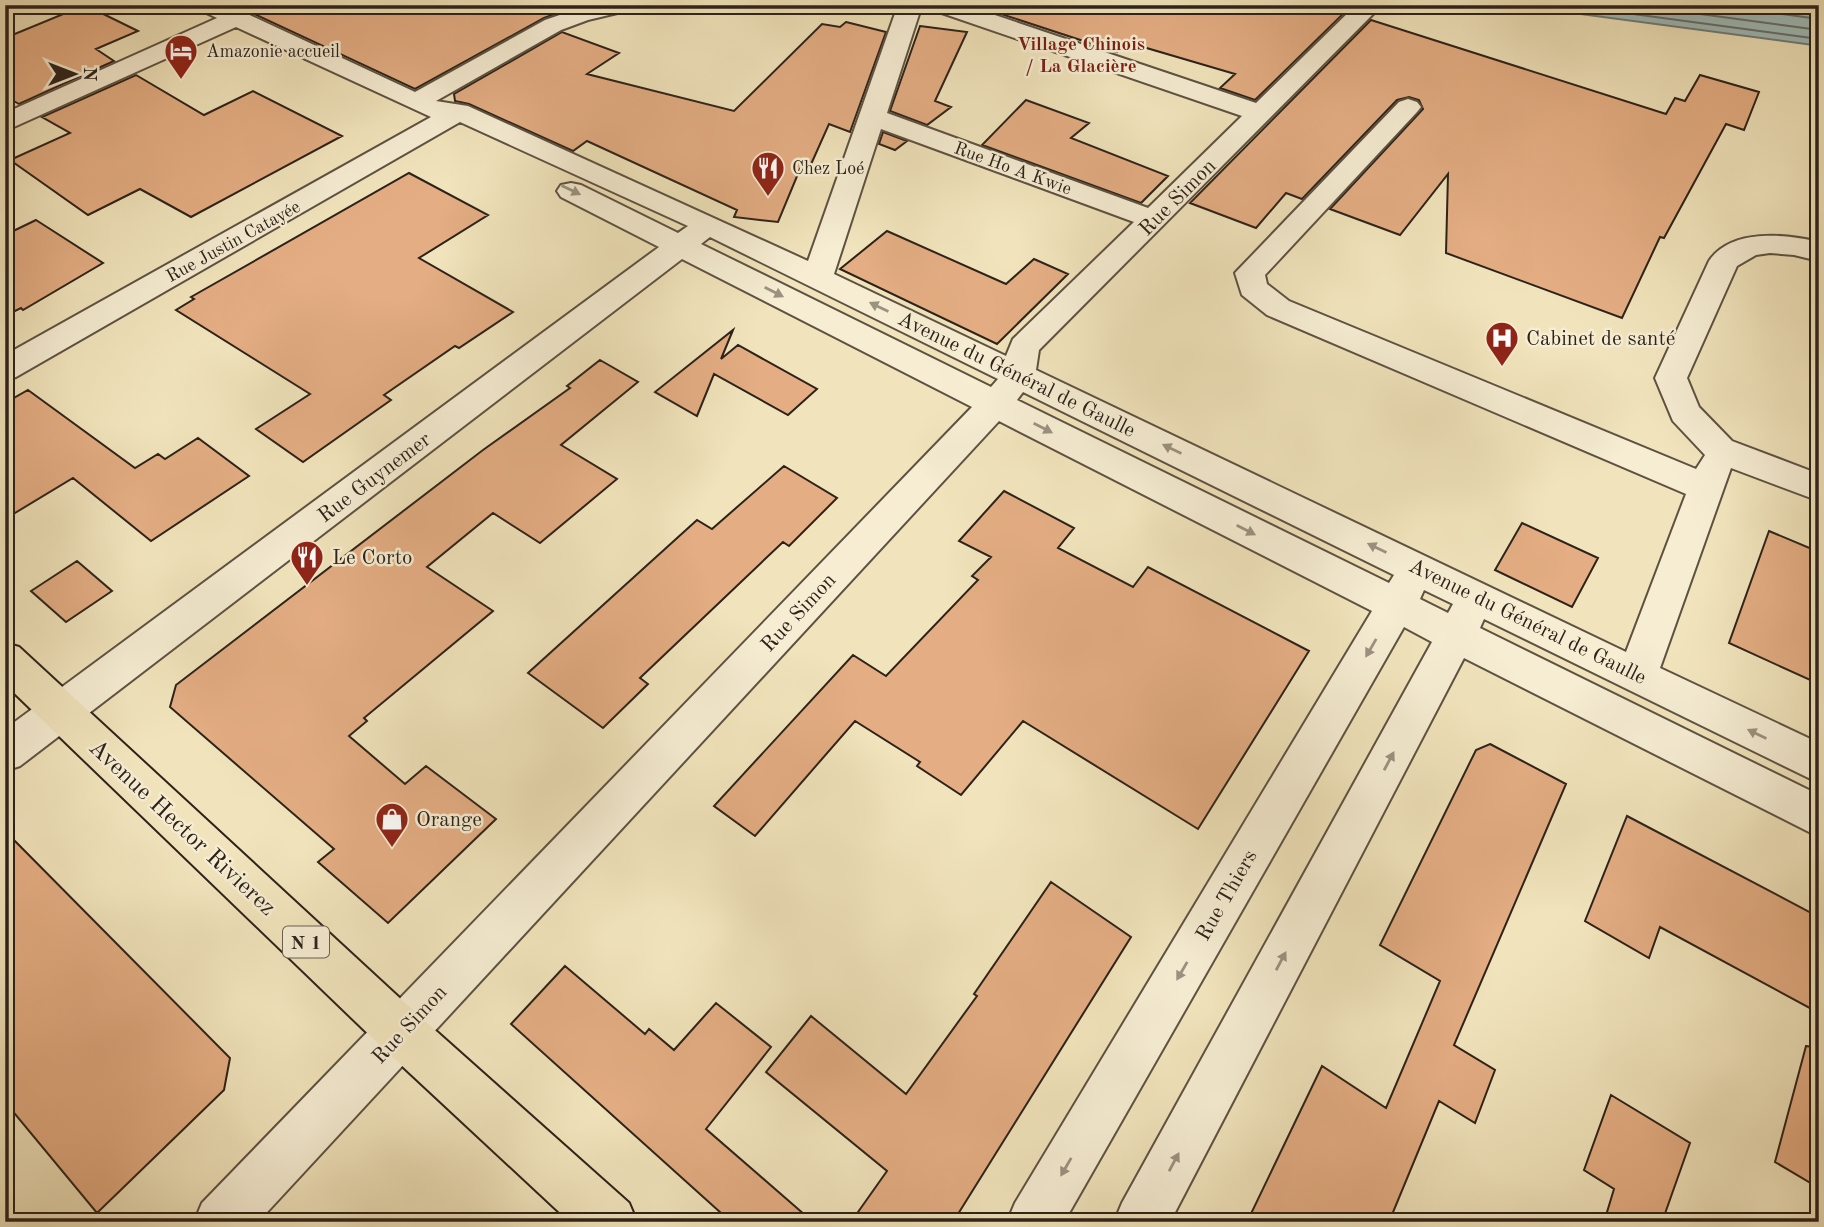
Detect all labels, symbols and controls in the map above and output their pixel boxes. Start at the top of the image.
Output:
hotel icon: Amazonie accueil [162,32,200,81]
district label: Village Chinois / La Glacière [1017,36,1145,77]
north arrow [38,38,108,108]
place label: Amazonie accueil [206,43,340,61]
text: N [79,67,98,82]
street label: Rue Ho A Kwie [952,139,1074,199]
restaurant icon: Chez Loé [749,149,787,198]
street label: Rue Simon [1136,156,1220,240]
place label: Chez Loé [792,160,864,178]
one-way arrow [561,185,581,196]
street label: Rue Justin Catayée [164,198,303,286]
one-way arrow [765,285,785,297]
one-way arrow [869,302,889,313]
street label: Avenue du Général de Gaulle [894,309,1138,442]
hospital icon: Cabinet de santé [1483,319,1521,368]
place label: Cabinet de santé [1526,329,1675,350]
one-way arrow [1033,423,1053,434]
street label: Rue Guynemer [315,429,436,527]
one-way arrow [1162,443,1182,455]
one-way arrow [1236,525,1256,536]
restaurant icon: Le Corto [288,538,326,587]
one-way arrow [1367,542,1387,554]
place label: Le Corto [332,548,412,569]
street label: Avenue du Général de Gaulle [1405,556,1649,689]
street label: Rue Simon [758,570,841,656]
one-way arrow [1365,639,1377,658]
one-way arrow [1747,728,1767,739]
street label: Avenue Hector Rivierez [84,736,280,921]
one-way arrow [1383,751,1395,771]
shop icon: Orange [373,800,411,849]
place label: Orange [416,810,482,831]
street label: Rue Thiers [1193,847,1262,945]
road number: N 1 [283,926,329,958]
one-way arrow [1276,951,1287,971]
one-way arrow [1176,961,1188,981]
street label: Rue Simon [369,982,452,1068]
one-way arrow [1167,1151,1179,1171]
one-way arrow [1060,1158,1073,1177]

